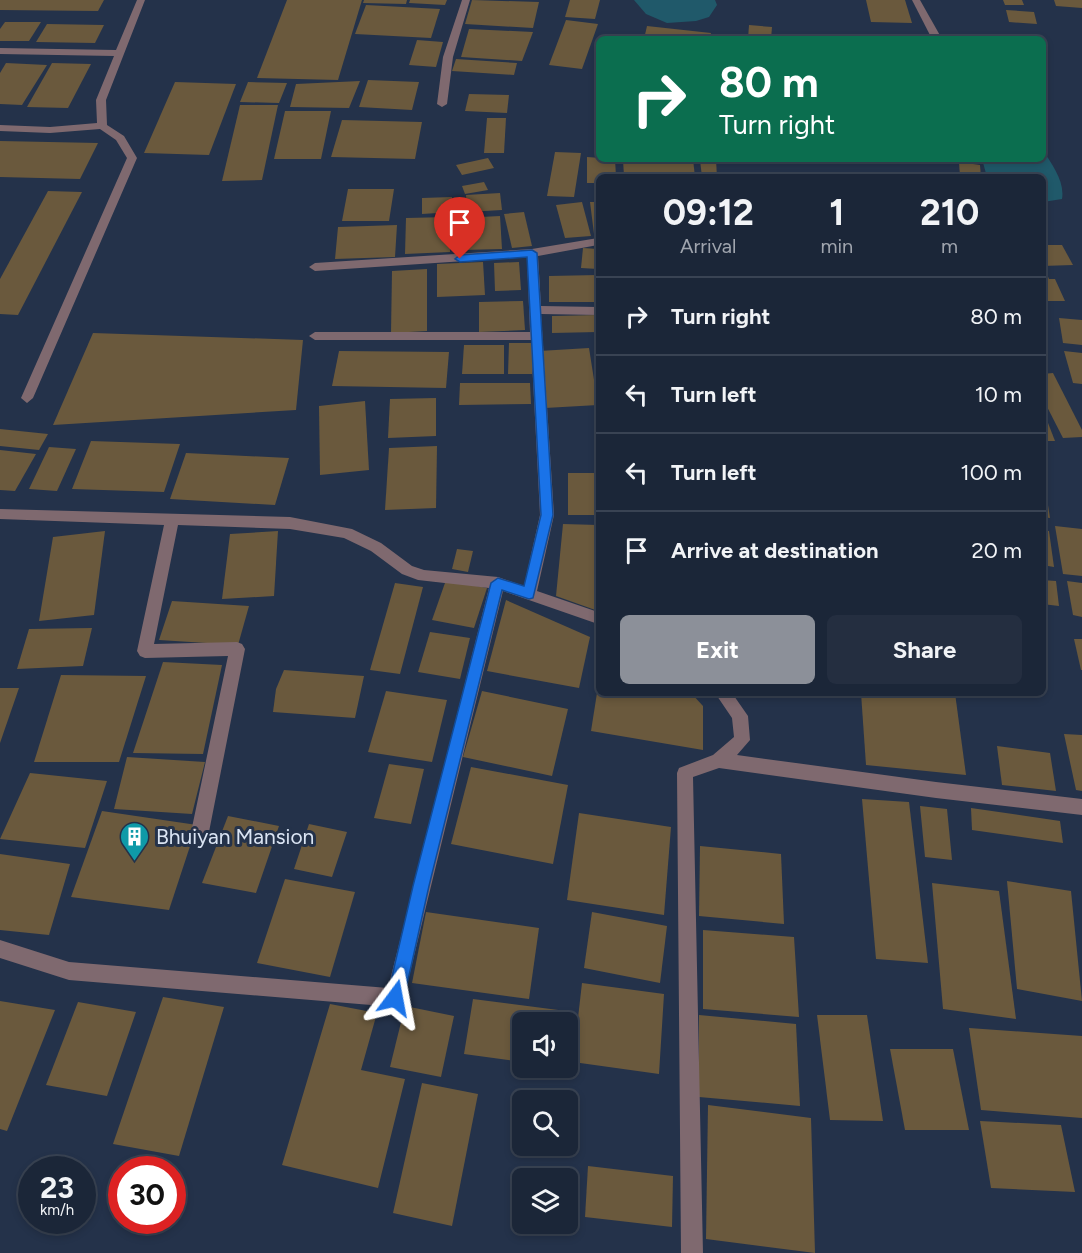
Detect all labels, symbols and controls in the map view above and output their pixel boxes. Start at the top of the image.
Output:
text: 80 m [719,57,819,108]
icon: right [620,60,698,138]
text: Turn right [719,108,835,141]
text: 09:12 [663,191,754,234]
text: 1 [829,191,844,234]
text: 210 [920,191,979,234]
pin [434,197,485,259]
icon: arrive [443,206,476,239]
text: Arrival [680,234,736,258]
text: min [820,234,853,258]
text: m [941,234,958,258]
icon: right [620,300,653,333]
text: Turn right [671,303,770,330]
text: 80 m [970,303,1022,330]
icon: left [620,378,653,411]
text: Turn left [671,381,757,408]
text: 10 m [975,381,1022,408]
icon: left [620,456,653,489]
text: Turn left [671,459,757,486]
text: 100 m [961,459,1022,486]
icon: arrive [620,534,653,567]
text: Arrive at destination [671,537,879,564]
text: 20 m [971,537,1022,564]
button: Exit [620,615,815,684]
button: Share [827,615,1022,684]
building icon: Bhuiyan Mansion [119,820,151,862]
place label: Bhuiyan Mansion [156,824,314,849]
position arrow [363,966,427,1030]
map controls [512,1012,578,1234]
button: sound [512,1012,578,1078]
button: search [512,1090,578,1156]
speed limit sign: 30 [108,1156,186,1234]
button: layers [512,1168,578,1234]
text: 23 [40,1169,74,1206]
text: km/h [40,1201,74,1219]

